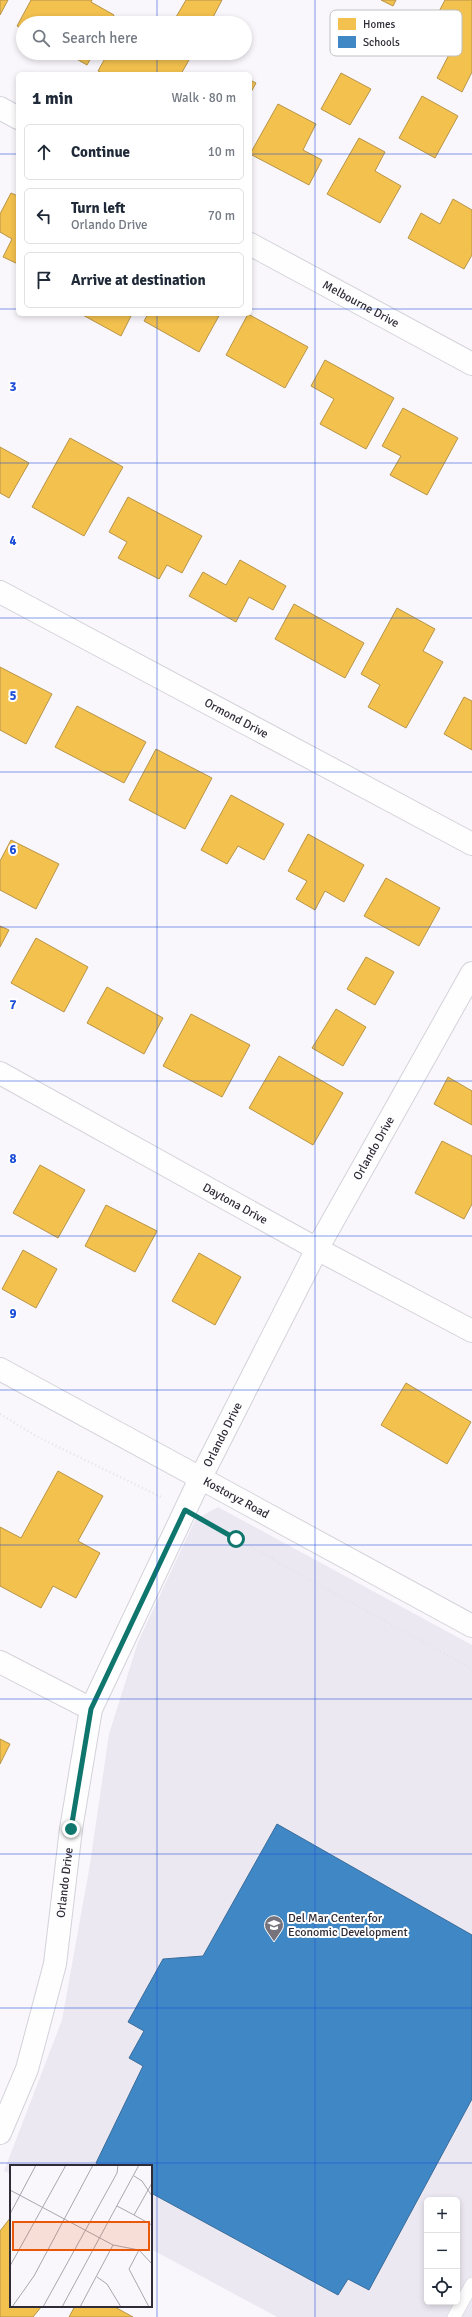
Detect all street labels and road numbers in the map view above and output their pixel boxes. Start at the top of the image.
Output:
street label: Melbourne Drive [320,278,402,331]
street label: Ormond Drive [202,695,271,742]
street label: Orlando Drive [350,1114,398,1183]
street label: Daytona Drive [200,1180,270,1228]
street label: Orlando Drive [200,1400,246,1470]
street label: Kostoryz Road [200,1474,272,1522]
street label: Orlando Drive [54,1847,77,1919]

